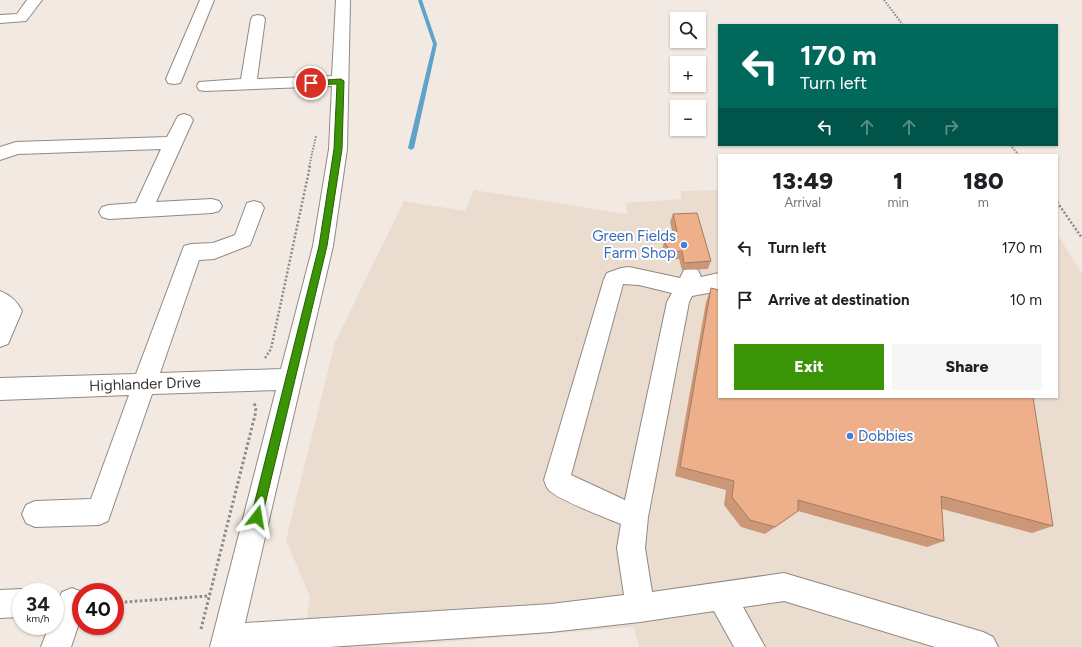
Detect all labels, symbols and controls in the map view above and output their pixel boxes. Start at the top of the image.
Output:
map controls [670,12,706,136]
button: search [670,12,706,48]
text: 170 m [800,38,877,72]
icon: left [734,40,786,92]
button: + [670,56,706,92]
pin [294,66,328,100]
icon: arrive [300,72,322,94]
text: Turn left [800,72,867,94]
button: − [670,100,706,136]
icon: left [814,116,836,138]
icon: ahead [856,116,878,138]
icon: ahead [898,116,920,138]
icon: right [940,116,962,138]
text: 13:49 [772,166,833,195]
text: 1 [893,166,903,195]
text: 180 [963,166,1004,195]
text: Arrival [784,195,821,210]
text: min [887,195,909,210]
text: m [978,195,989,210]
place label: Green Fields Farm Shop [592,227,676,262]
icon: left [734,237,756,259]
text: Turn left [768,239,826,257]
text: 170 m [1002,239,1042,257]
marker: Green Fields Farm Shop [679,240,689,250]
icon: arrive [734,289,756,311]
text: Arrive at destination [768,291,909,309]
text: 10 m [1010,291,1042,309]
button: Exit [734,344,884,390]
button: Share [892,344,1042,390]
street label: Highlander Drive [89,373,201,395]
place label: Dobbies [858,427,913,445]
marker: Dobbies [845,431,855,441]
position arrow [236,496,278,538]
speed limit sign: 40 [72,583,124,635]
text: 34 [26,592,50,616]
text: km/h [27,612,49,625]

